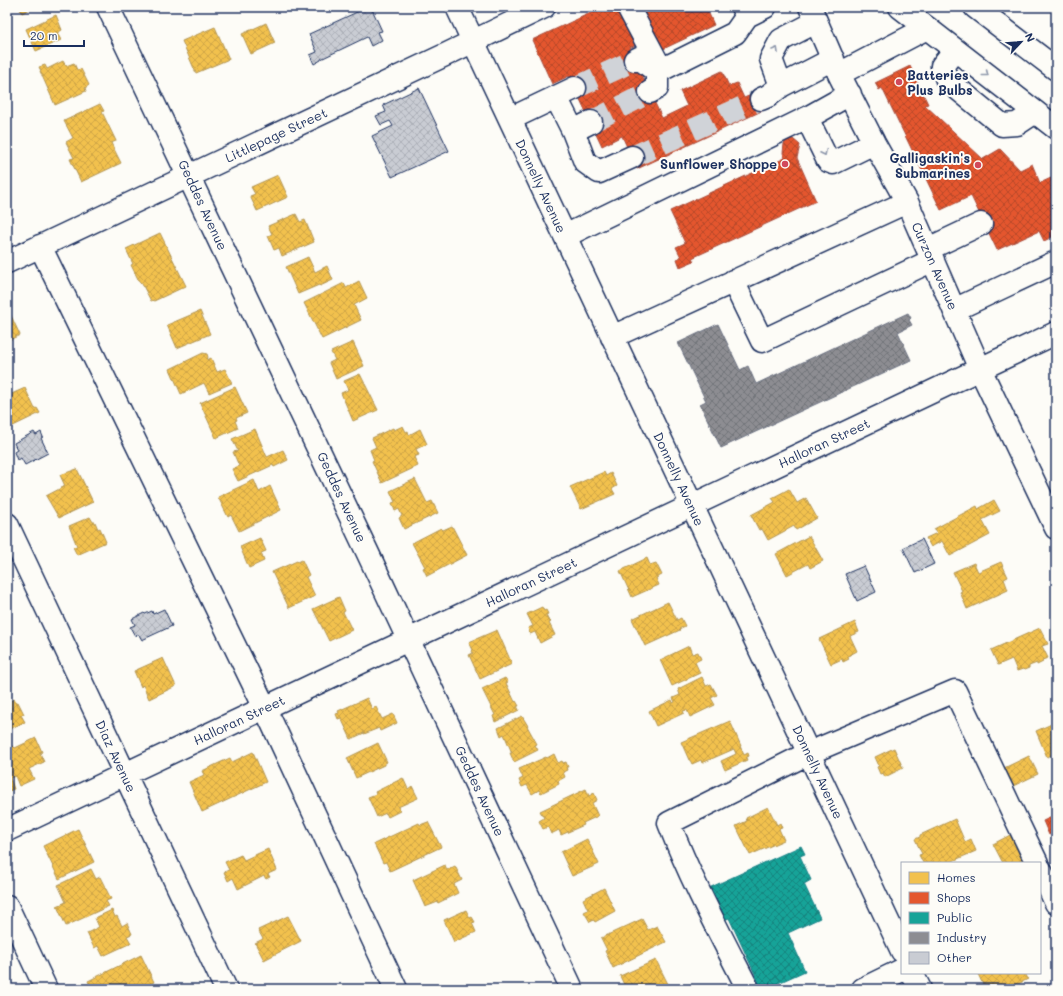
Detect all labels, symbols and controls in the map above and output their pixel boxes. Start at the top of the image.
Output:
scale bar [24,22,84,48]
north arrow [1001,22,1041,62]
text: 20 m [30,27,58,43]
text: N [1022,30,1039,44]
one-way arrow [771,47,778,54]
place label: Batteries Plus Bulbs [907,66,973,98]
one-way arrow [981,69,988,76]
marker: Batteries Plus Bulbs [894,77,904,87]
street label: Littlepage Street [222,103,330,166]
street label: Donnelly Avenue [512,136,571,235]
one-way arrow [819,149,827,156]
place label: Galligaskin's Submarines [889,149,970,181]
place label: Sunflower Shoppe [660,155,777,172]
street label: Geddes Avenue [175,157,232,253]
marker: Sunflower Shoppe [780,159,790,169]
marker: Galligaskin's Submarines [973,160,983,170]
street label: Curzon Avenue [909,219,962,312]
street label: Halloran Street [775,414,872,471]
street label: Donnelly Avenue [650,429,709,528]
street label: Geddes Avenue [314,449,371,545]
street label: Halloran Street [482,553,579,610]
street label: Halloran Street [190,691,287,748]
street label: Diaz Avenue [92,717,141,794]
street label: Donnelly Avenue [789,722,848,821]
street label: Geddes Avenue [452,743,509,839]
legend [901,862,1041,974]
text: Homes [937,869,976,885]
text: Shops [937,889,971,905]
text: Public [937,909,972,925]
text: Industry [937,929,986,945]
text: Other [937,949,972,965]

